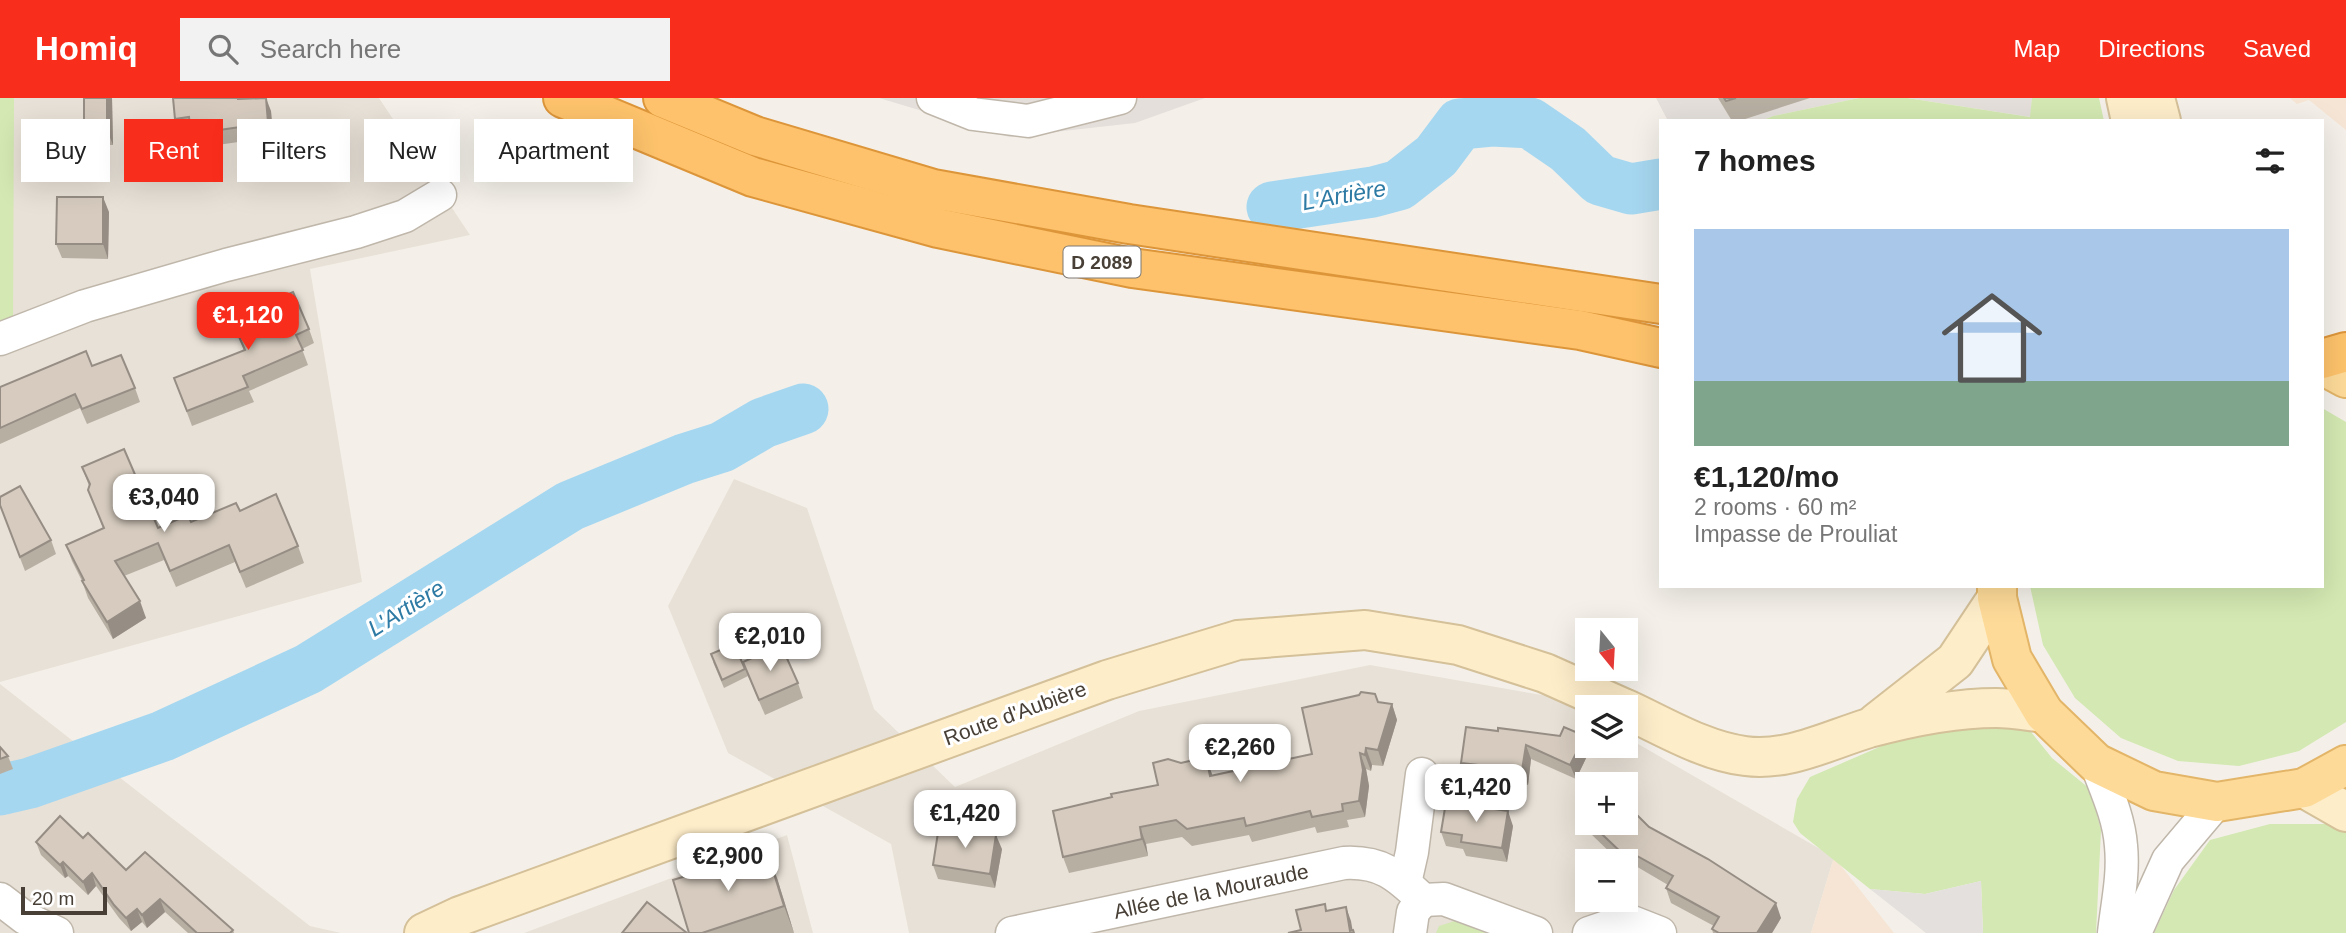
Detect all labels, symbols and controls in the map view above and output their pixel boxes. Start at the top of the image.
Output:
search box [180,18,670,81]
text: Homiq [35,30,138,67]
icon: search [204,30,242,68]
text: Search here [260,34,401,64]
text: Map [2014,35,2060,62]
text: Directions [2098,35,2205,62]
text: Saved [2243,35,2311,62]
chip: Buy [21,119,110,182]
chip: Rent [124,119,223,182]
chip: Filters [237,119,350,182]
chip: New [364,119,460,182]
chip: Apartment [474,119,633,182]
icon: filters [2251,142,2289,180]
text: 7 homes [1694,144,1816,177]
water label: L'Artière [1300,175,1388,215]
road number: D 2089 [1064,246,1140,278]
icon: home [1929,275,2055,401]
pin: €1,120 [191,292,305,352]
text: €1,120 [213,302,283,328]
text: €1,120/mo [1694,460,1839,493]
pin: €3,040 [107,474,221,534]
text: €3,040 [129,484,199,510]
text: 2 rooms · 60 m² [1694,494,1856,520]
text: Impasse de Prouliat [1694,521,1897,547]
water label: L'Artière [363,574,449,642]
pin: €2,010 [713,614,827,673]
north arrow [1575,618,1638,681]
map controls [1575,618,1638,912]
text: €2,010 [735,623,805,649]
street label: Route d'Aubière [941,677,1089,749]
button: layers [1575,695,1638,758]
pin: €2,260 [1183,724,1297,784]
text: €2,260 [1205,734,1275,760]
pin: €1,420 [1419,764,1533,824]
button: + [1575,772,1638,835]
text: €1,420 [1441,774,1511,800]
pin: €1,420 [908,790,1022,850]
text: €1,420 [930,800,1000,826]
pin: €2,900 [671,834,785,893]
text: €2,900 [693,843,763,869]
button: − [1575,849,1638,912]
street label: Allée de la Mouraude [1112,859,1310,923]
scale bar [21,884,107,916]
text: 20 m [32,888,74,909]

